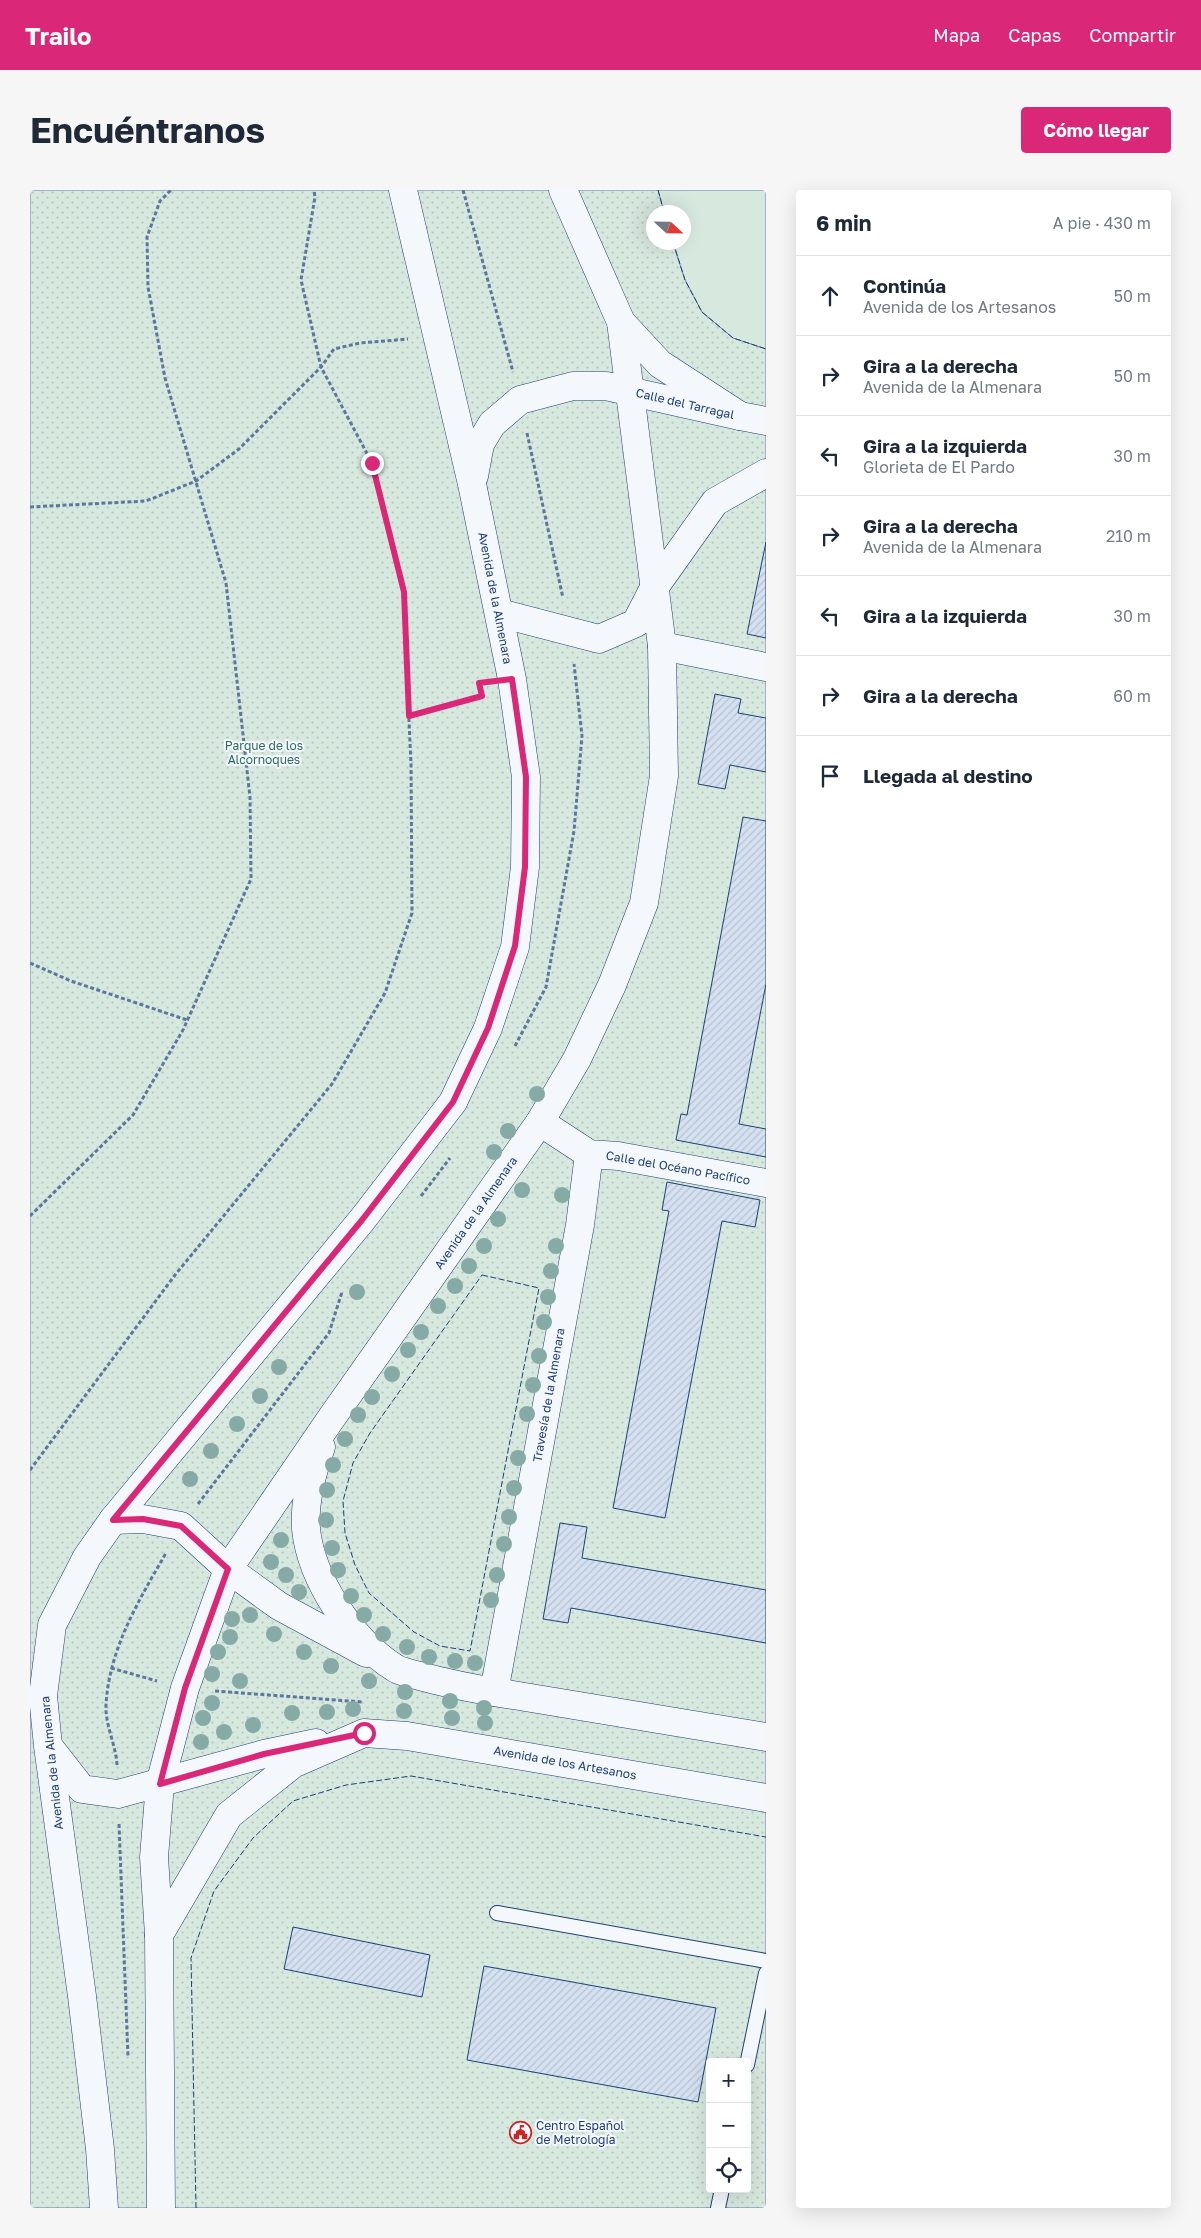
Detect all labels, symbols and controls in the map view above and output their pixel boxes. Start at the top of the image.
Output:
text: Trailo [25,21,91,50]
text: Mapa [933,24,980,46]
text: Capas [1008,24,1061,46]
text: Compartir [1089,24,1176,46]
button: Cómo llegar [1021,107,1171,153]
text: Encuéntranos [30,109,265,151]
north arrow [646,205,691,250]
text: 6 min [816,210,871,236]
text: A pie · 430 m [1053,213,1151,233]
text: Continúa [863,274,946,297]
icon: ahead [816,282,844,310]
text: 50 m [1114,286,1151,306]
text: Avenida de los Artesanos [863,297,1056,317]
text: Gira a la derecha [863,354,1018,377]
icon: right [816,362,844,390]
text: 50 m [1114,366,1151,386]
text: Avenida de la Almenara [863,377,1042,397]
street label: Calle del Tarragal [634,385,736,422]
text: Gira a la izquierda [863,434,1027,457]
icon: left [816,442,844,470]
text: 30 m [1114,446,1151,466]
route end [361,452,384,475]
text: Glorieta de El Pardo [863,457,1015,477]
text: Gira a la derecha [863,514,1018,537]
icon: right [816,522,844,550]
text: 210 m [1106,526,1151,546]
street label: Avenida de la Almenara [475,531,516,665]
text: Avenida de la Almenara [863,537,1042,557]
icon: left [816,602,844,630]
text: Gira a la izquierda [863,604,1027,627]
text: 30 m [1114,606,1151,626]
icon: right [816,682,844,710]
text: Gira a la derecha [863,684,1018,707]
text: 60 m [1113,686,1151,706]
park label: Parque de los Alcornoques [225,738,303,767]
icon: arrive [816,762,844,790]
text: Llegada al destino [863,764,1033,787]
street label: Calle del Océano Pacífico [605,1147,751,1188]
street label: Avenida de la Almenara [431,1153,520,1272]
street label: Travesía de la Almenara [529,1327,568,1463]
street label: Avenida de la Almenara [37,1696,66,1831]
route start [353,1722,376,1745]
street label: Avenida de los Artesanos [492,1743,638,1782]
map controls [706,2058,751,2193]
button: + [706,2058,751,2103]
button: − [706,2103,751,2148]
place label: Centro Español de Metrología [536,2118,624,2147]
public building icon: Centro Español de Metrología [508,2121,532,2145]
button: locate [706,2148,751,2193]

